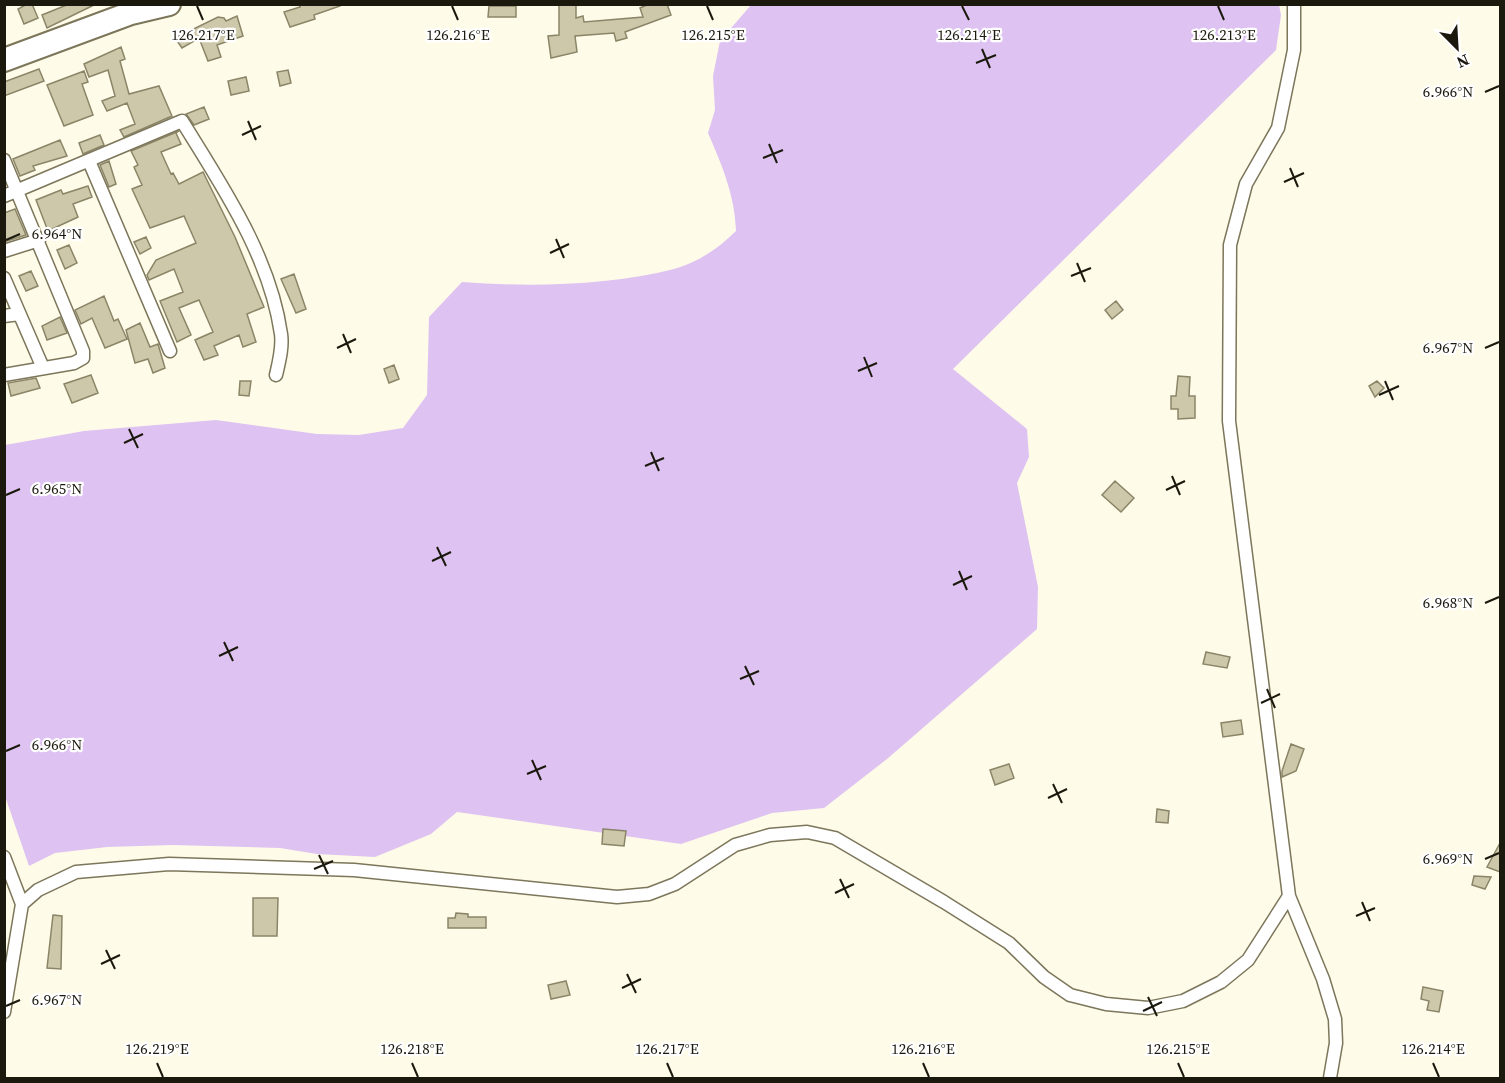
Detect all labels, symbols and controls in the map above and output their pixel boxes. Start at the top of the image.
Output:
north arrow [1427,18,1487,78]
text: 126.217°E [171,24,235,45]
text: 126.216°E [426,24,490,45]
text: 126.215°E [681,24,745,45]
text: 126.214°E [937,24,1001,45]
text: 126.213°E [1192,24,1256,45]
text: N [1453,49,1473,74]
text: 6.966°N [1423,81,1473,102]
text: 6.964°N [32,223,82,244]
text: 6.967°N [1423,337,1473,358]
text: 6.965°N [32,478,82,499]
text: 6.968°N [1423,592,1473,613]
text: 6.966°N [32,734,82,755]
text: 6.969°N [1423,848,1473,869]
text: 6.967°N [32,989,82,1010]
text: 126.219°E [125,1038,189,1059]
text: 126.218°E [380,1038,444,1059]
text: 126.217°E [635,1038,699,1059]
text: 126.216°E [891,1038,955,1059]
text: 126.215°E [1146,1038,1210,1059]
text: 126.214°E [1401,1038,1465,1059]

